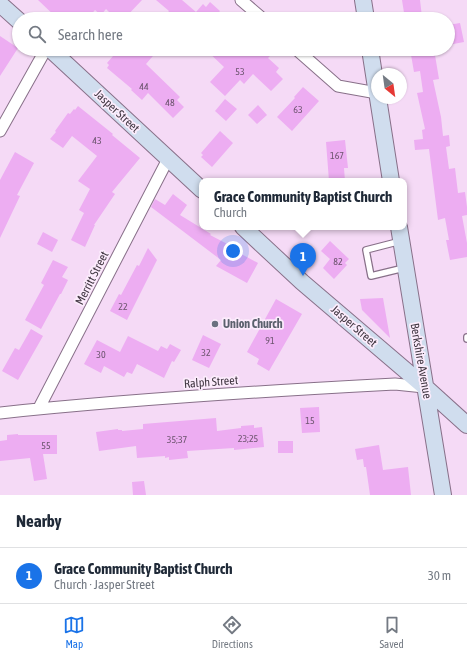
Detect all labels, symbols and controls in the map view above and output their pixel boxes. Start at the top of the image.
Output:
search box [12,12,455,56]
icon: search [26,23,48,45]
text: Search here [58,26,123,43]
house number: 53 [235,66,245,77]
north arrow [371,68,407,104]
house number: 44 [139,81,149,92]
street label: Jasper Street [92,87,143,136]
house number: 48 [165,97,175,108]
house number: 63 [293,104,303,115]
house number: 43 [92,135,102,146]
house number: 167 [330,150,344,161]
popup [199,178,407,230]
text: Grace Community Baptist Church [214,188,392,205]
text: Church [214,205,247,220]
your location [223,241,243,261]
pin: 1 [290,243,316,276]
street label: Merritt Street [73,248,112,307]
house number: 82 [333,256,343,267]
house number: 22 [118,301,128,312]
street label: Jasper Street [328,302,380,350]
place label: Union Church [223,317,283,331]
marker: Union Church [210,319,220,329]
street label: Berkshire Avenue [407,322,435,400]
house number: 91 [265,335,275,346]
house number: 32 [201,347,211,358]
house number: 30 [96,349,106,360]
street label: Ralph Street [183,373,239,391]
house number: 15 [305,415,315,426]
house number: 23;25 [238,433,259,444]
house number: 35;37 [167,434,188,445]
house number: 55 [41,440,51,451]
text: Nearby [16,511,62,531]
text: Grace Community Baptist Church [54,560,233,577]
text: 1 [26,568,32,583]
text: 30 m [428,568,451,583]
text: Church · Jasper Street [54,577,155,592]
tab: Map [63,614,85,650]
tab: Directions [212,614,253,650]
tab: Saved [379,614,404,650]

